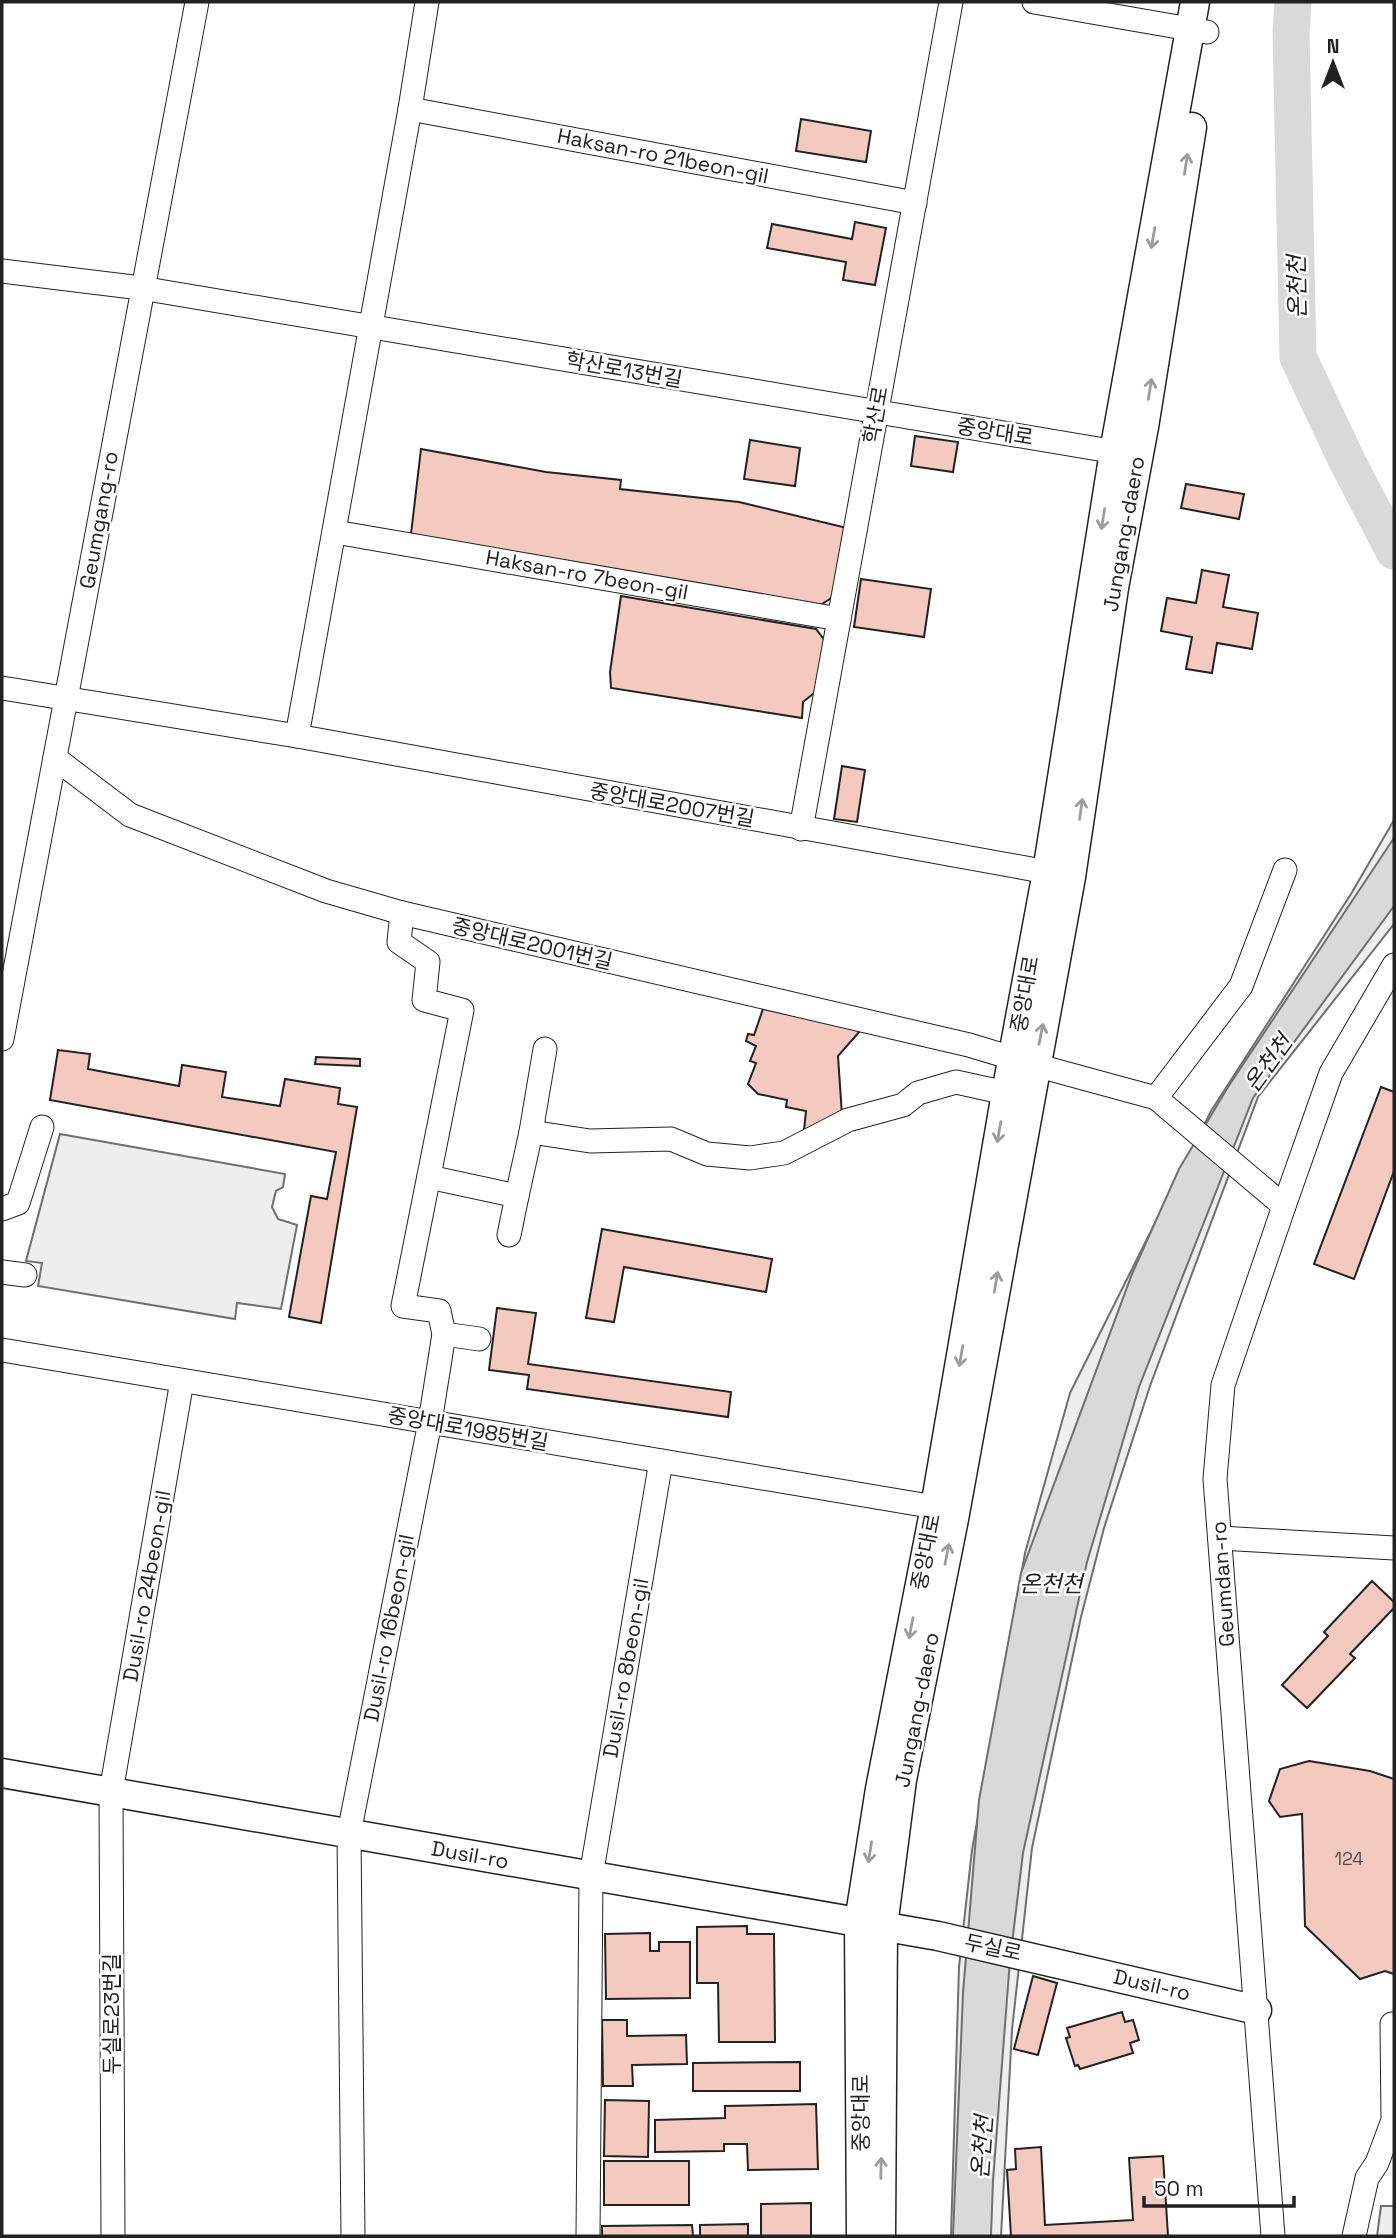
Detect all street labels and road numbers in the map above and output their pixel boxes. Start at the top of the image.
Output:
street label: Haksan-ro 21beon-gil [555,122,771,189]
street label: 학산로13번길 [564,346,685,393]
street label: 학산로 [857,384,894,446]
street label: 중앙대로 [955,412,1035,451]
street label: Geumgang-ro [73,449,124,591]
street label: Jungang-daero [1097,454,1150,614]
street label: Haksan-ro 7beon-gil [484,543,691,606]
street label: 중앙대로2007번길 [588,777,757,832]
street label: 중앙대로2001번길 [449,912,615,975]
street label: 중앙대로 [1005,954,1045,1034]
street label: 중앙대로1985번길 [385,1401,551,1456]
street label: Dusil-ro 24beon-gil [116,1488,177,1684]
street label: 중앙대로 [905,1511,946,1592]
street label: Geumdan-ro [1205,1520,1240,1648]
street label: Dusil-ro 16beon-gil [357,1532,420,1724]
street label: Dusil-ro 8beon-gil [596,1576,655,1760]
street label: Jungang-daero [888,1630,945,1790]
street label: Dusil-ro [429,1834,511,1875]
street label: 두실로 [962,1928,1024,1967]
street label: 두실로23번길 [98,1953,125,2075]
street label: Dusil-ro [1111,1963,1193,2006]
street label: 중앙대로 [847,2074,874,2152]

